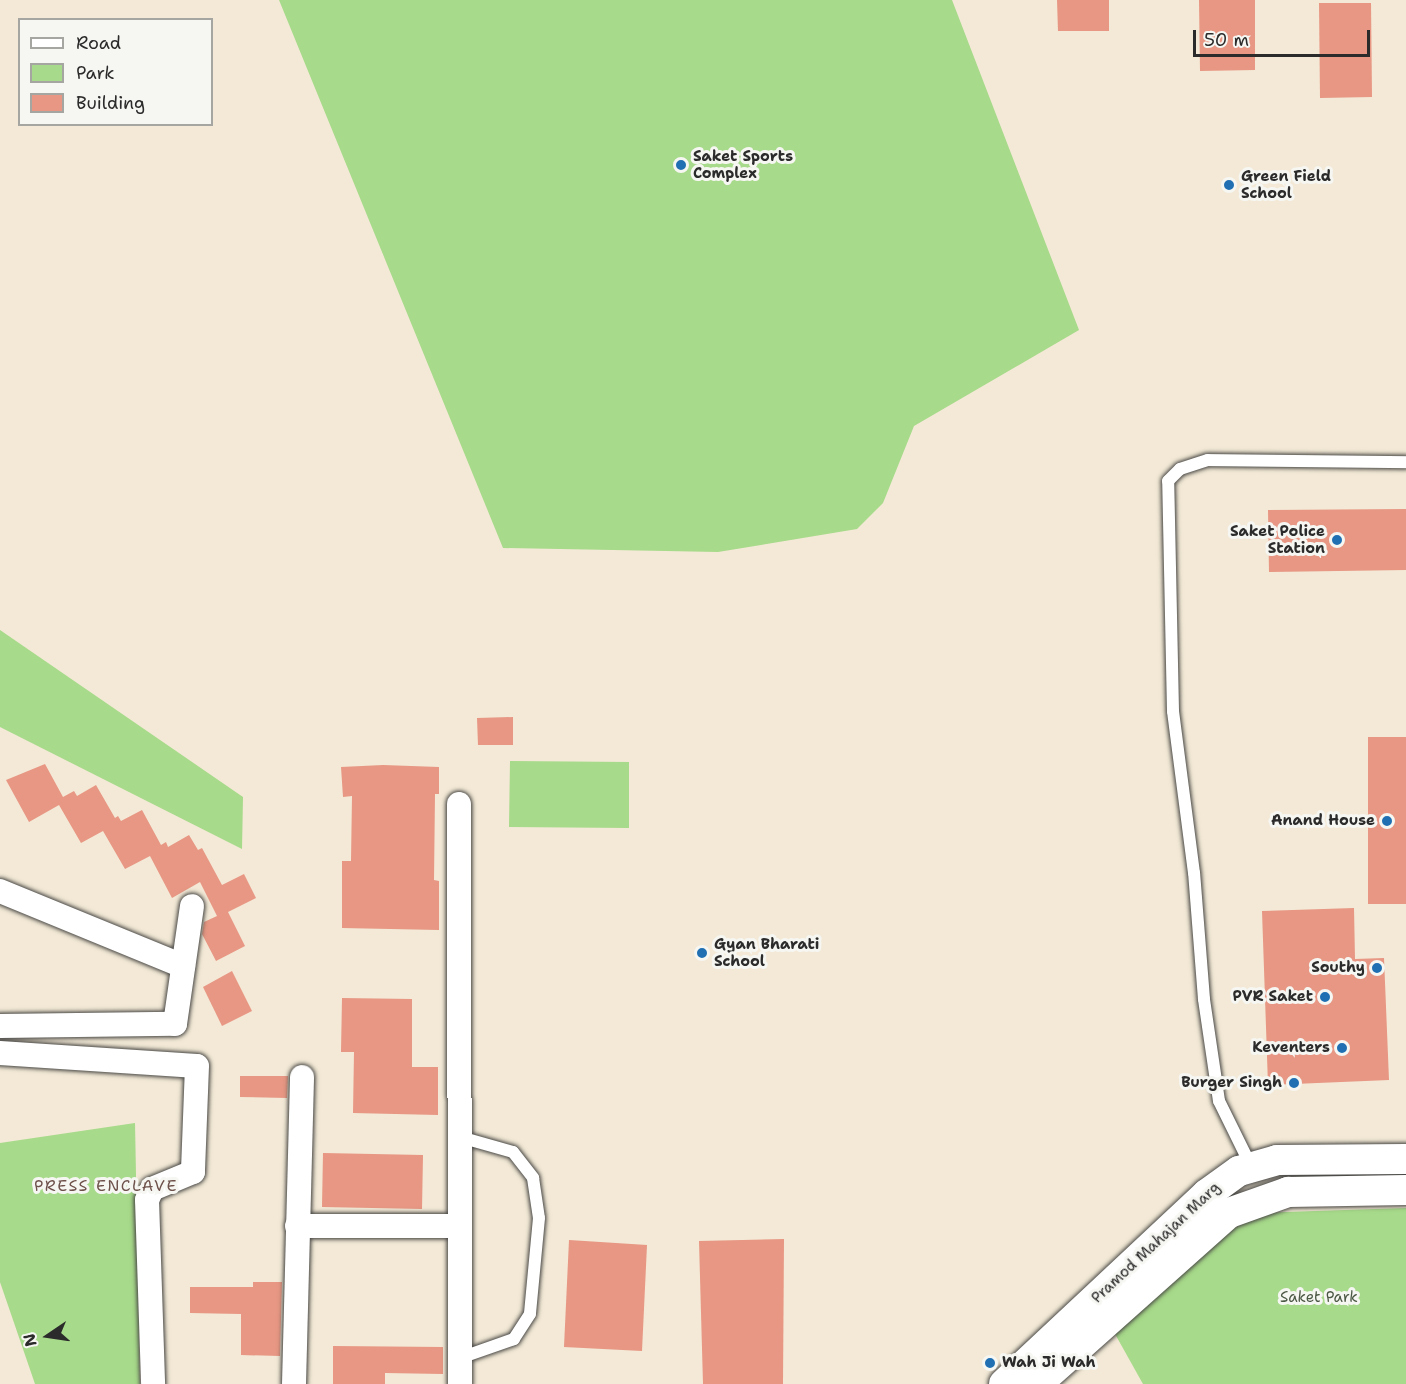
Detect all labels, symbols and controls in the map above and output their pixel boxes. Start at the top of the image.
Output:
legend [18,18,213,126]
scale bar [1196,18,1373,56]
text: 50 m [1204,28,1249,52]
text: Road [76,31,121,55]
text: Park [76,61,115,85]
text: Building [76,91,145,115]
place label: Saket Sports Complex [693,147,793,182]
marker: Saket Sports Complex [674,158,688,172]
place label: Green Field School [1241,167,1331,202]
marker: Green Field School [1222,178,1236,192]
place label: Saket Police Station [1230,522,1325,557]
marker: Saket Police Station [1330,533,1344,547]
place label: Anand House [1271,812,1375,830]
marker: Anand House [1380,814,1394,828]
place label: Gyan Bharati School [714,935,819,970]
marker: Gyan Bharati School [695,946,709,960]
place label: Southy [1311,959,1365,977]
marker: Southy [1370,961,1384,975]
place label: PVR Saket [1232,988,1313,1006]
marker: PVR Saket [1318,990,1332,1004]
place label: Keventers [1252,1039,1330,1057]
marker: Keventers [1335,1041,1349,1055]
place label: Burger Singh [1181,1074,1282,1092]
marker: Burger Singh [1287,1076,1301,1090]
district label: PRESS ENCLAVE [34,1176,178,1196]
street label: Pramod Mahajan Marg [1088,1179,1224,1307]
park label: Saket Park [1280,1289,1358,1307]
north arrow [18,1306,78,1366]
text: N [18,1332,42,1349]
place label: Wah Ji Wah [1002,1354,1096,1372]
marker: Wah Ji Wah [983,1356,997,1370]

